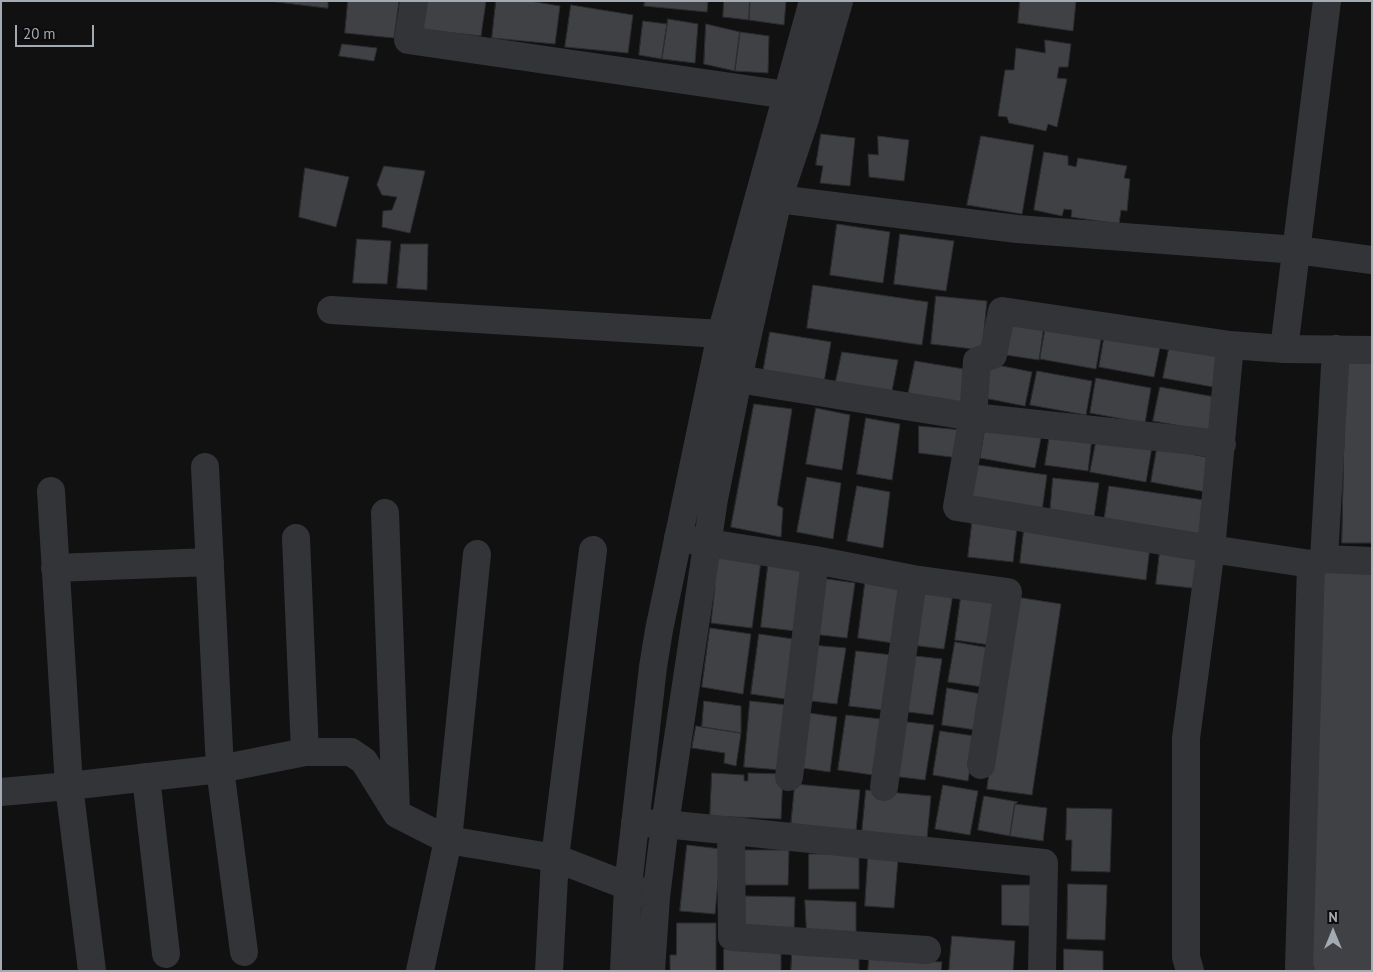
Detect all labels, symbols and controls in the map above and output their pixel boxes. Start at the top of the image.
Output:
scale bar [18,15,96,47]
text: 20 m [23,24,56,43]
north arrow [1308,907,1358,957]
text: N [1328,908,1338,926]

